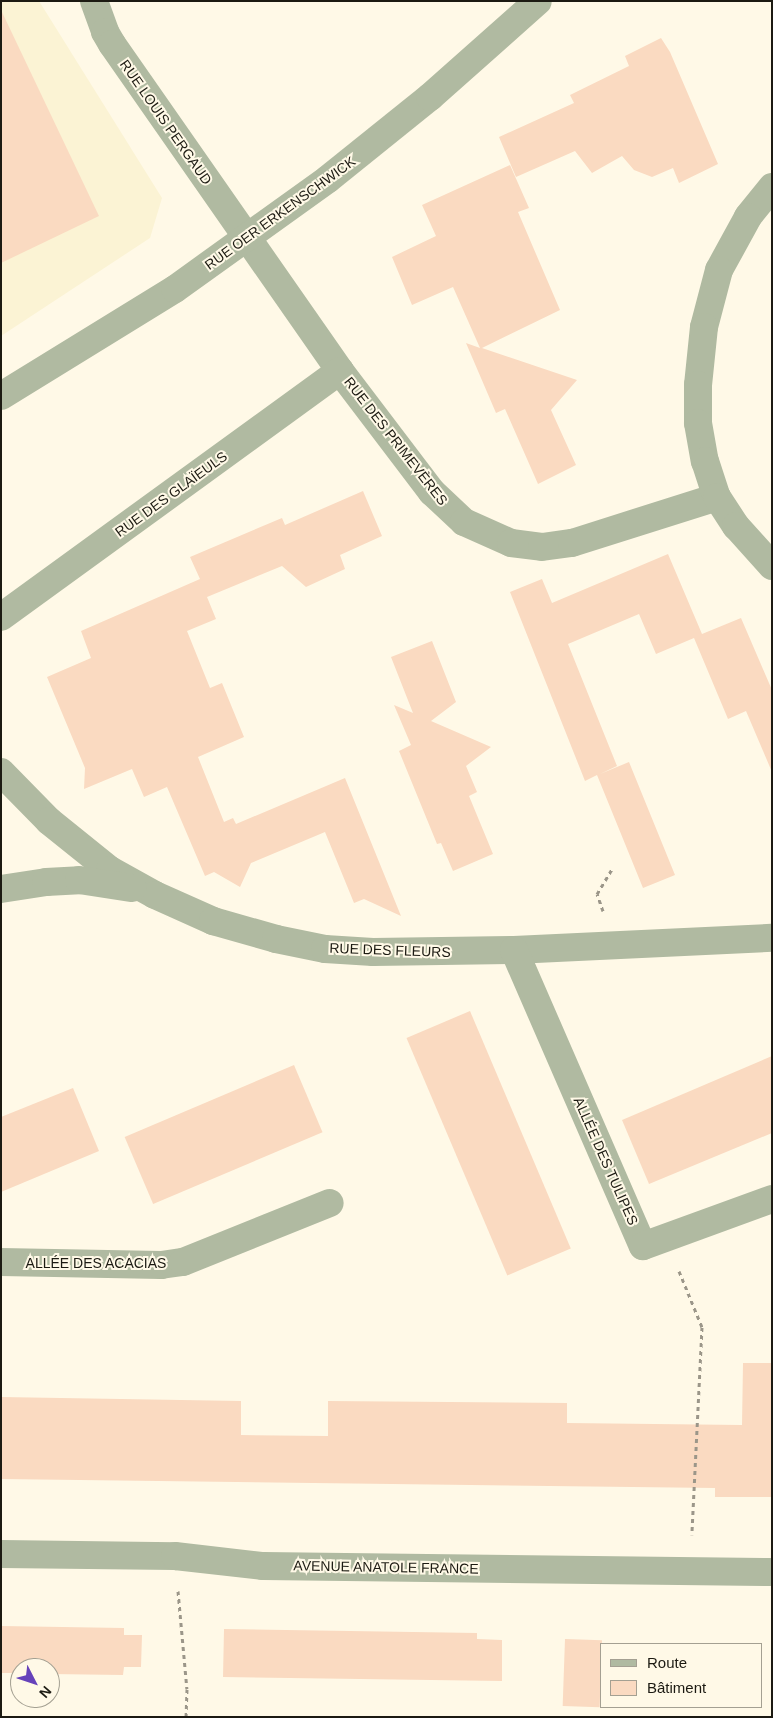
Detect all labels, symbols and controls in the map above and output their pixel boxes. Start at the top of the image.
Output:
street label: RUE LOUIS PERGAUD [117,56,215,188]
street label: RUE OER ERKENSCHWICK [201,153,359,273]
street label: RUE DES PRIMEVÈRES [341,374,451,508]
street label: RUE DES GLAÏEULS [112,448,230,540]
street label: RUE DES FLEURS [329,939,451,961]
street label: ALLÉE DES TULIPES [570,1094,642,1228]
street label: ALLÉE DES ACACIAS [25,1255,167,1271]
street label: AVENUE ANATOLE FRANCE [293,1557,479,1577]
legend [600,1643,763,1708]
text: Route [647,1654,687,1671]
north arrow [10,1658,60,1708]
text: Bâtiment [647,1679,706,1696]
text: N [36,1683,55,1701]

